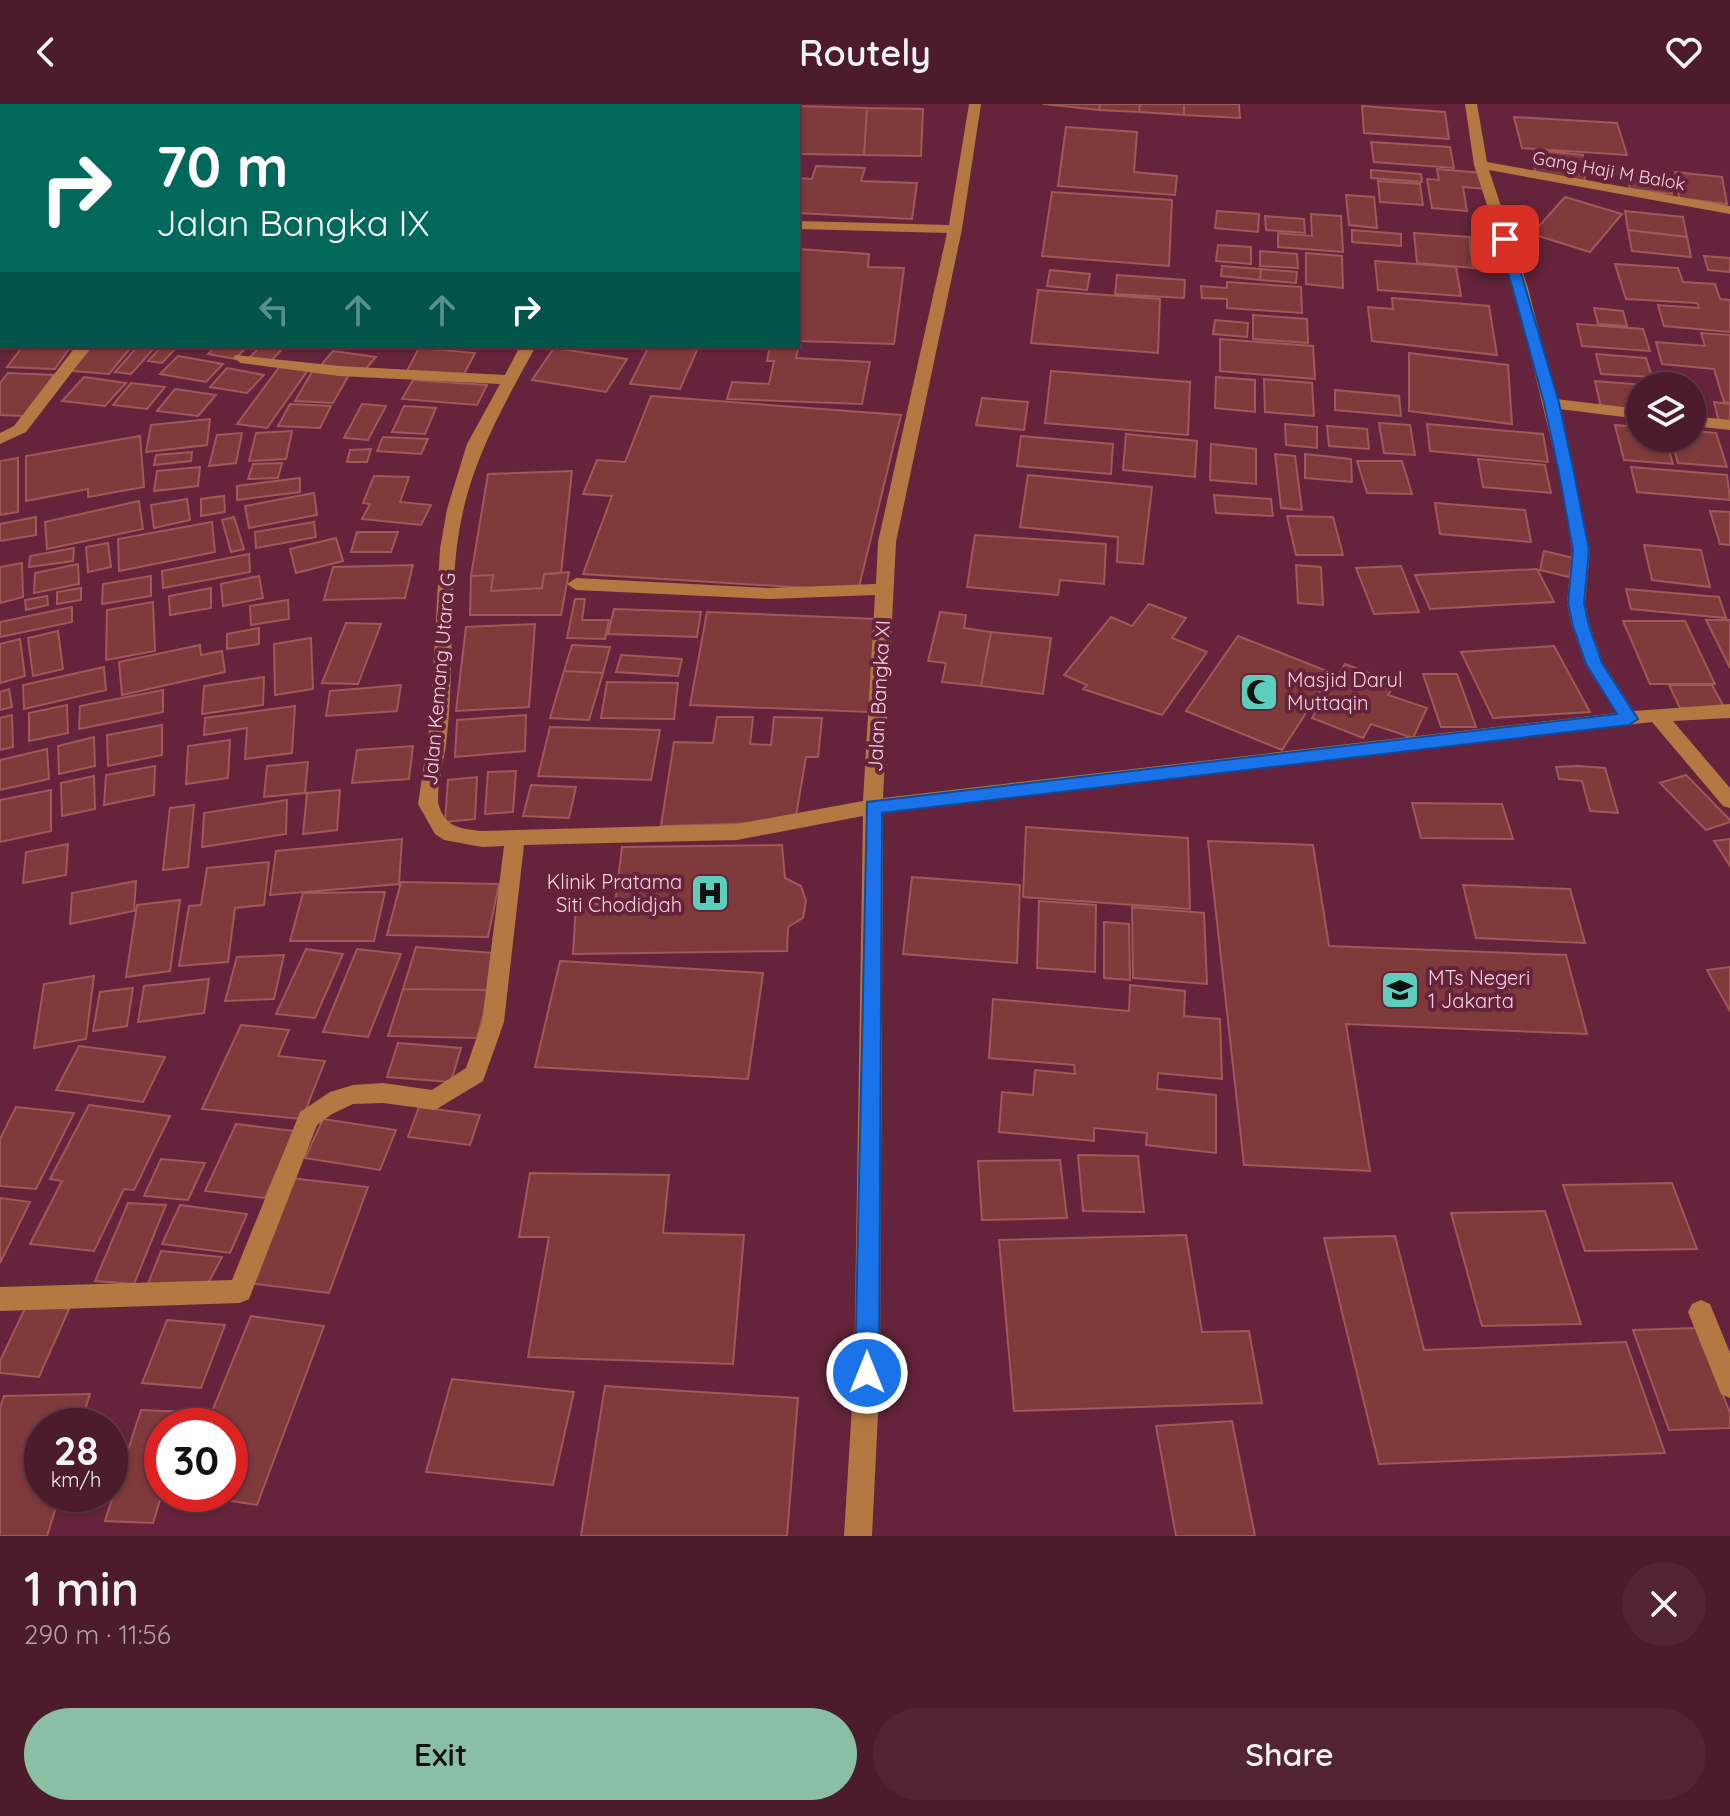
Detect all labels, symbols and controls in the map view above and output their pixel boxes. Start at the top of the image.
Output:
icon: back [24,30,68,74]
text: Routely [799,30,931,75]
icon: heart [1662,30,1706,74]
text: 70 m [156,131,288,201]
icon: right [24,136,128,240]
street label: Gang Haji M Balok [1531,146,1687,195]
text: Jalan Bangka IX [156,200,429,245]
pin [1471,205,1539,273]
icon: arrive [1483,217,1527,261]
icon: left [252,288,296,332]
icon: ahead [336,288,380,332]
icon: ahead [420,288,464,332]
icon: right [504,288,548,332]
map controls [1626,372,1706,452]
button: layers [1626,372,1706,452]
street label: Jalan Kemang Utara G [417,571,460,786]
street label: Jalan Bangka XI [862,620,895,772]
place label: Masjid Darul Muttaqin [1287,667,1402,715]
mosque icon: Masjid Darul Muttaqin [1238,671,1280,713]
place label: Klinik Pratama Siti Chodidjah [547,869,682,917]
hospital icon: Klinik Pratama Siti Chodidjah [689,872,731,914]
place label: MTs Negeri 1 Jakarta [1428,965,1530,1013]
school or university icon: MTs Negeri 1 Jakarta [1379,969,1421,1011]
position arrow [825,1331,909,1415]
speed limit sign: 30 [144,1408,248,1512]
text: 28 [54,1425,98,1475]
text: km/h [51,1467,101,1492]
text: 1 min [24,1558,139,1618]
button: close [1622,1562,1706,1646]
text: 290 m · 11:56 [24,1618,171,1651]
button: Exit [24,1708,857,1800]
button: Share [873,1708,1706,1800]

